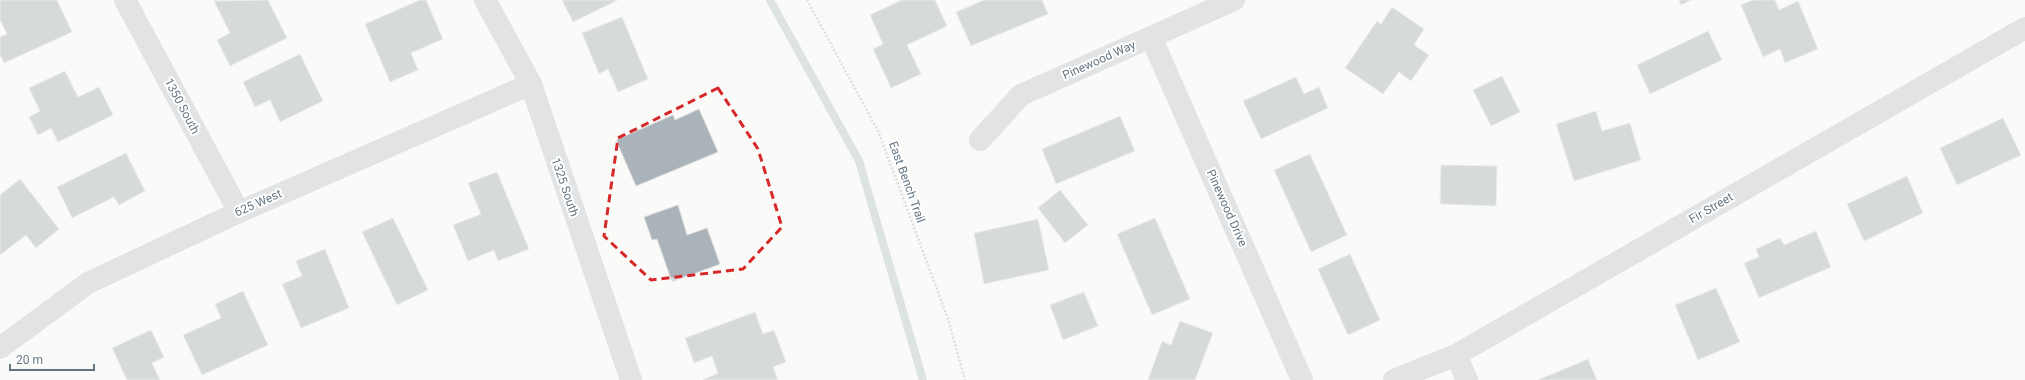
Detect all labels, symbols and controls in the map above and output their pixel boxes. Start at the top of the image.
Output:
street label: Pinewood Way [1060,38,1138,82]
street label: 1350 South [161,76,203,136]
street label: East Bench Trail [886,139,928,225]
street label: 1325 South [548,156,582,218]
street label: Pinewood Drive [1204,167,1250,249]
street label: 625 West [232,186,284,220]
street label: Fir Street [1687,190,1735,226]
scale bar [10,346,94,372]
text: 20 m [16,353,43,367]

